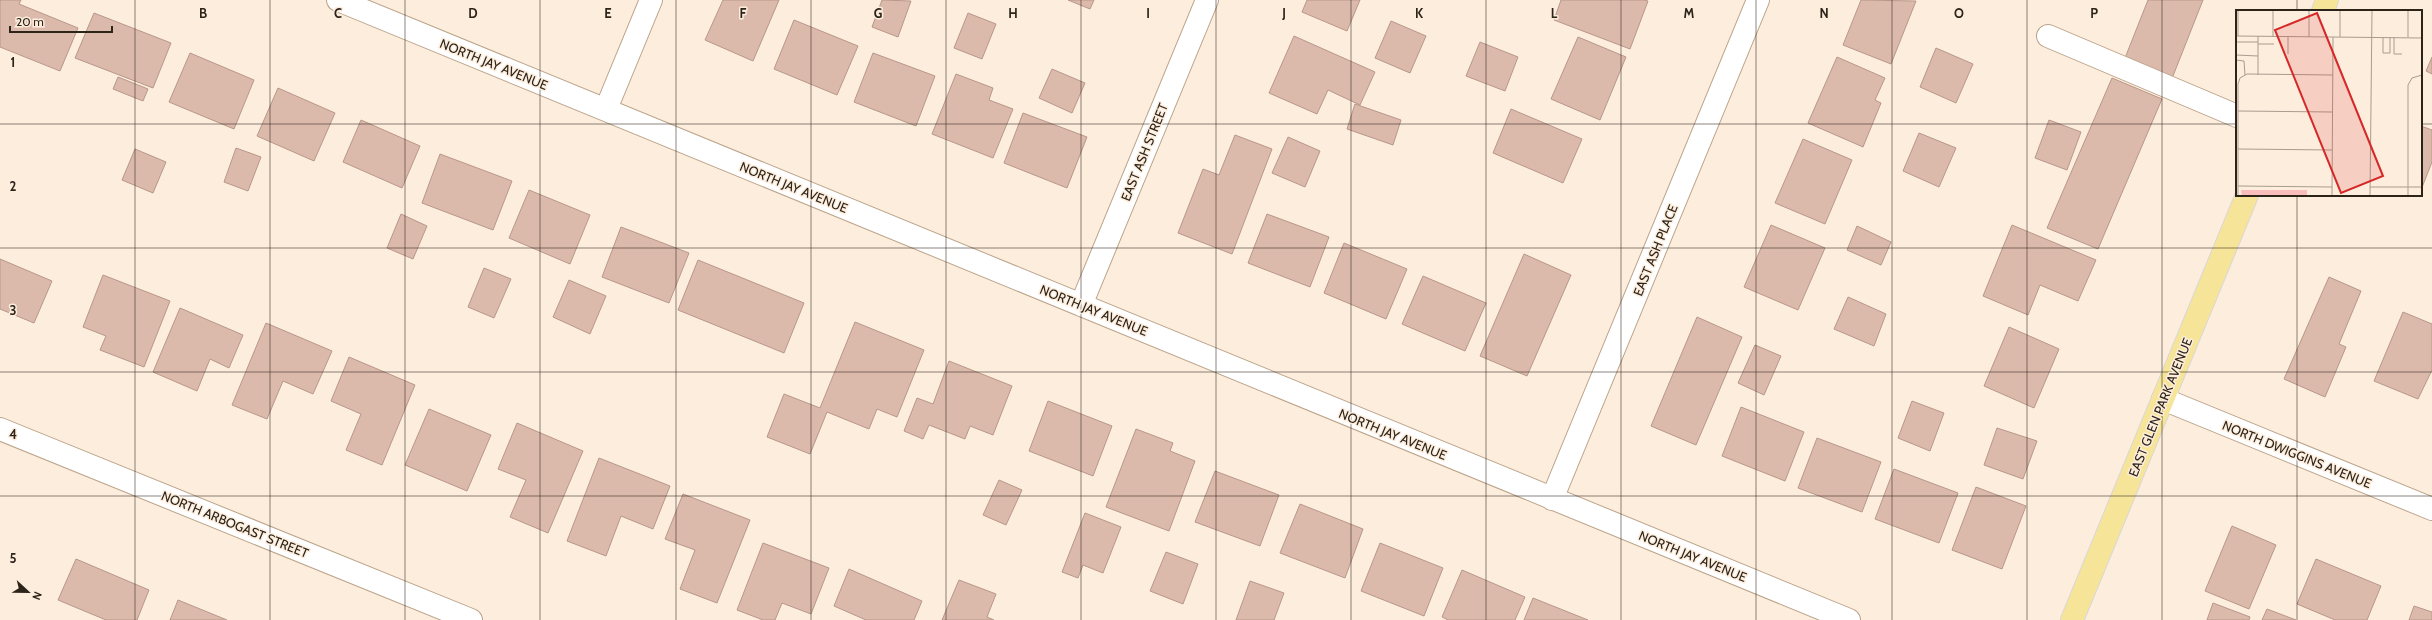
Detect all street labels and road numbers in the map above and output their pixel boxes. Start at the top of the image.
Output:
street label: NORTH JAY AVENUE [438,35,550,93]
street label: EAST ASH STREET [1117,101,1171,203]
street label: NORTH JAY AVENUE [738,158,850,216]
street label: EAST ASH PLACE [1629,202,1681,298]
street label: NORTH JAY AVENUE [1038,281,1150,339]
street label: EAST GLEN PARK AVENUE [2125,335,2195,479]
street label: NORTH JAY AVENUE [1337,405,1449,463]
street label: NORTH DWIGGINS AVENUE [2220,417,2374,491]
street label: NORTH ARBOGAST STREET [159,487,311,561]
street label: NORTH JAY AVENUE [1637,527,1749,585]

